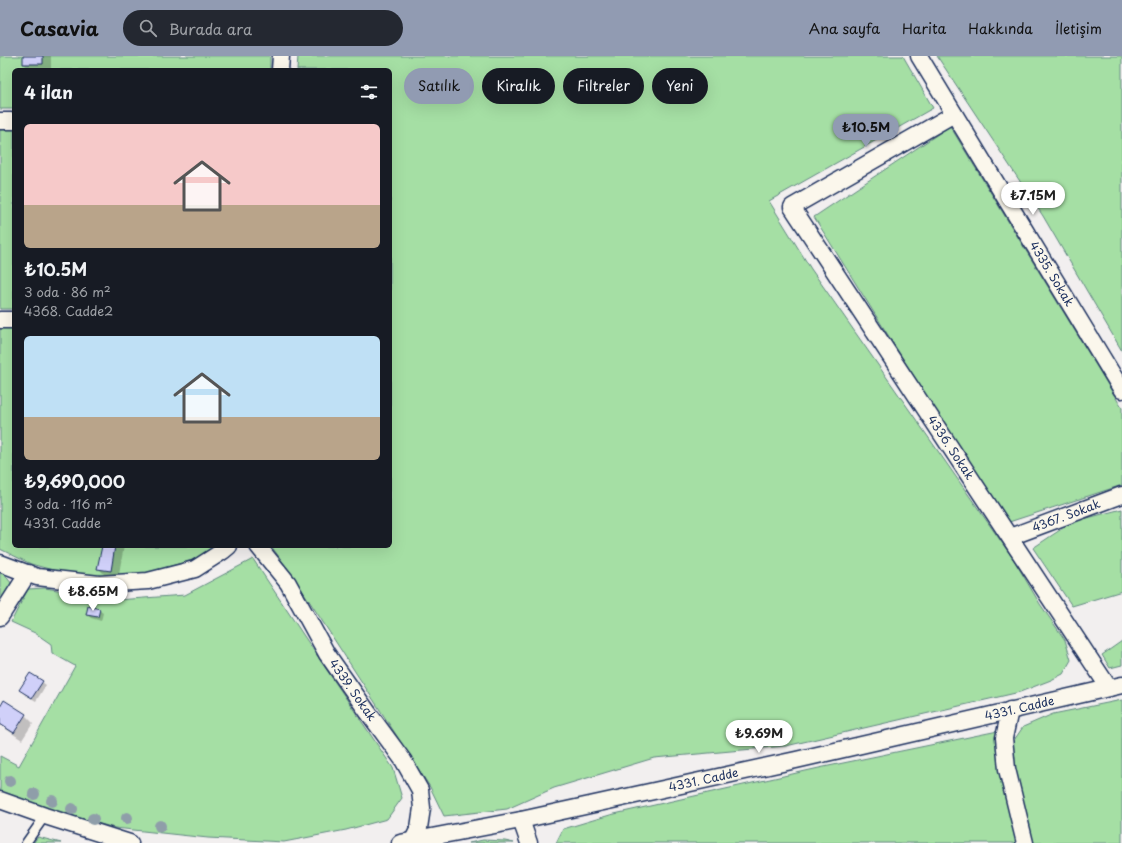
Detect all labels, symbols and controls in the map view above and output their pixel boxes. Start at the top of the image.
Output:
search box [123,10,403,46]
text: Casavia [20,14,99,42]
icon: search [137,17,159,39]
text: Burada ara [169,17,252,40]
text: Ana sayfa [809,18,880,39]
text: Harita [902,18,946,39]
text: Hakkında [968,18,1033,39]
text: İletişim [1055,18,1102,39]
chip: Satılık [404,68,474,104]
chip: Kiralık [482,68,555,104]
chip: Filtreler [563,68,644,104]
chip: Yeni [652,68,708,104]
text: 4 ilan [24,79,73,105]
icon: filters [358,81,380,103]
pin: ₺10.5M [833,114,899,148]
text: ₺10.5M [842,117,890,136]
icon: home [166,150,238,222]
pin: ₺7.15M [1000,182,1066,216]
text: ₺7.15M [1010,185,1056,204]
street label: 4335. Sokak [1026,237,1079,309]
text: ₺10.5M [24,256,87,282]
text: 3 oda · 86 m² [24,282,111,301]
text: 4368. Cadde2 [24,301,113,320]
icon: home [166,362,238,434]
street label: 4336. Sokak [924,411,979,483]
text: ₺9,690,000 [24,468,125,494]
text: 3 oda · 116 m² [24,494,113,513]
street label: 4367. Sokak [1029,494,1103,536]
text: 4331. Cadde [24,513,101,532]
pin: ₺8.65M [60,578,126,612]
text: ₺8.65M [68,581,118,600]
street label: 4339. Sokak [325,655,382,725]
street label: 4331. Cadde [983,691,1056,724]
pin: ₺9.69M [726,720,792,754]
text: ₺9.69M [735,723,783,742]
street label: 4331. Cadde [667,763,740,796]

